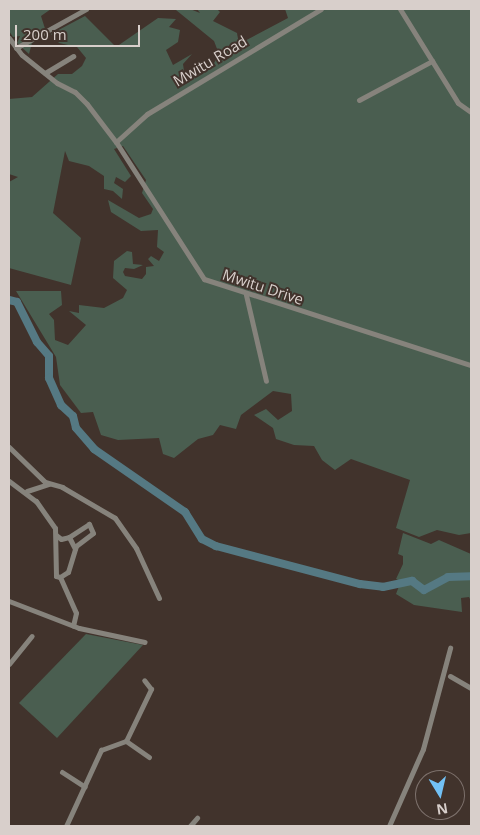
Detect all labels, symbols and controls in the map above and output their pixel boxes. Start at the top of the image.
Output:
scale bar [18,15,142,47]
text: 200 m [23,24,67,44]
street label: Mwitu Road [170,32,250,90]
street label: Mwitu Drive [220,265,306,309]
north arrow [415,770,465,820]
text: N [435,799,449,820]

